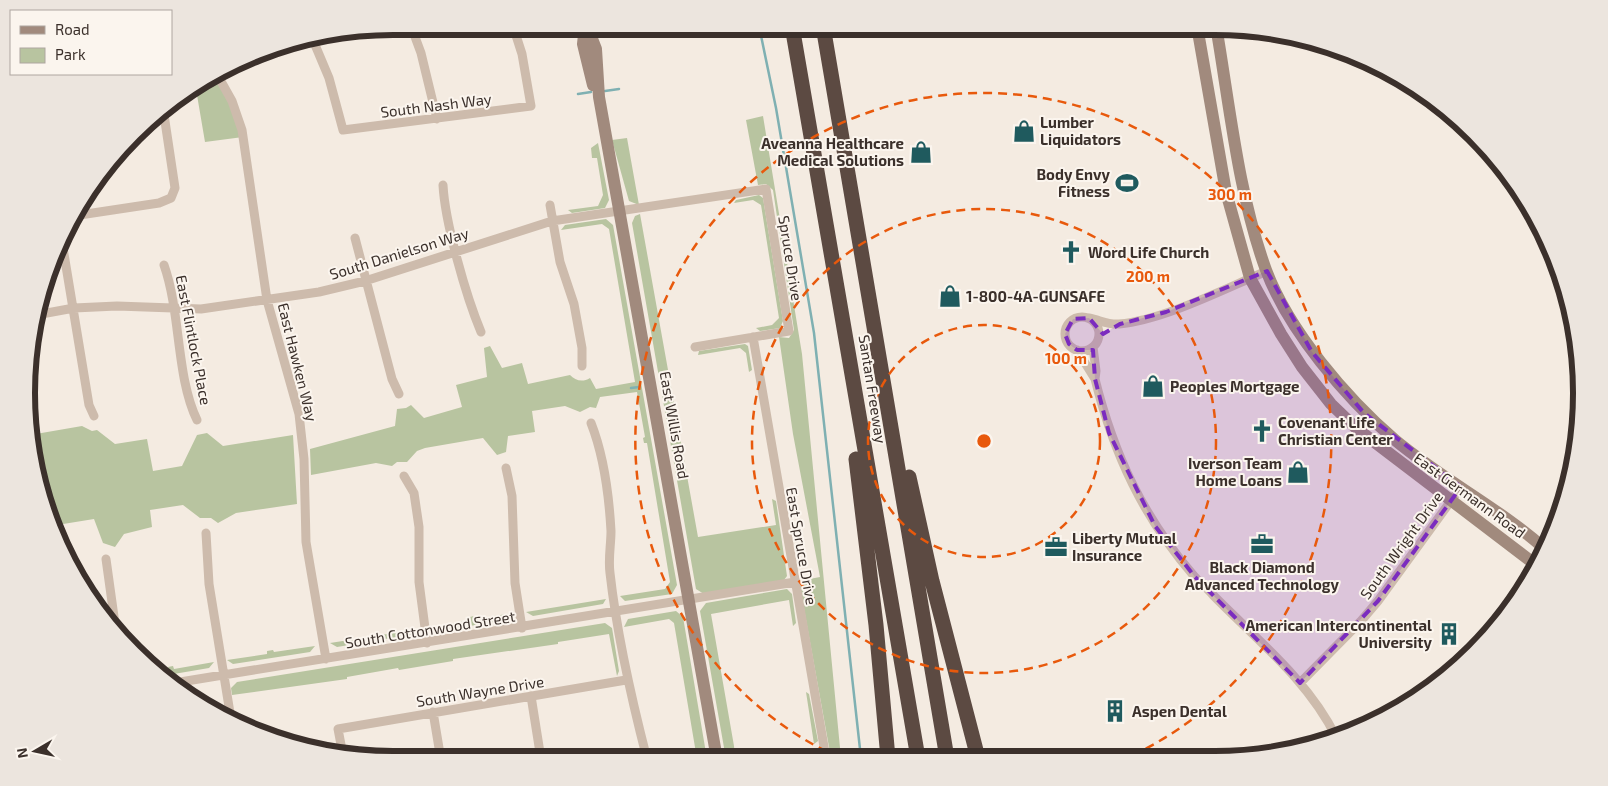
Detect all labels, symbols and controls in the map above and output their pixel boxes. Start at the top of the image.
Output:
legend [10,10,172,75]
text: Road [55,20,90,38]
text: Park [55,45,86,63]
street label: South Nash Way [379,89,493,121]
place label: Lumber Liquidators [1040,113,1121,148]
shop icon: Lumber Liquidators [1011,118,1037,144]
place label: Aveanna Healthcare Medical Solutions [761,134,904,169]
shop icon: Aveanna Healthcare Medical Solutions [908,139,934,165]
place label: Body Envy Fitness [1037,165,1110,200]
sports icon: Body Envy Fitness [1114,170,1140,196]
text: 300 m [1208,185,1252,203]
street label: Spruce Drive [775,214,807,302]
street label: South Danielson Way [327,223,471,283]
church icon: Word Life Church [1058,239,1084,265]
place label: Word Life Church [1088,243,1209,261]
text: 200 m [1126,267,1170,285]
street label: East Flintlock Place [173,274,215,406]
shop icon: 1-800-4A-GUNSAFE [937,283,963,309]
place label: 1-800-4A-GUNSAFE [966,287,1106,305]
street label: East Hawken Way [275,301,321,423]
street label: Santan Freeway [856,333,890,445]
text: 100 m [1045,349,1087,367]
street label: East Willis Road [657,370,693,480]
shop icon: Peoples Mortgage [1140,373,1166,399]
place label: Peoples Mortgage [1170,377,1300,395]
place label: Covenant Life Christian Center [1278,413,1393,448]
church icon: Covenant Life Christian Center [1249,418,1275,444]
centre of rings [975,432,993,450]
street label: East Germann Road [1411,448,1529,542]
place label: Iverson Team Home Loans [1188,454,1282,489]
shop icon: Iverson Team Home Loans [1285,459,1311,485]
street label: East Spruce Drive [783,486,821,606]
street label: South Wright Drive [1356,488,1446,602]
place label: Liberty Mutual Insurance [1072,529,1177,564]
office icon: Black Diamond Advanced Technology [1249,531,1275,557]
office icon: Liberty Mutual Insurance [1043,534,1069,560]
place label: Black Diamond Advanced Technology [1185,558,1340,594]
street label: South Cottonwood Street [344,607,517,651]
place label: American Intercontinental University [1245,616,1432,652]
building icon: American Intercontinental University [1436,621,1462,647]
street label: South Wayne Drive [415,672,545,710]
building icon: Aspen Dental [1102,698,1128,724]
place label: Aspen Dental [1132,702,1227,720]
north arrow [10,726,60,776]
text: N [12,747,31,759]

